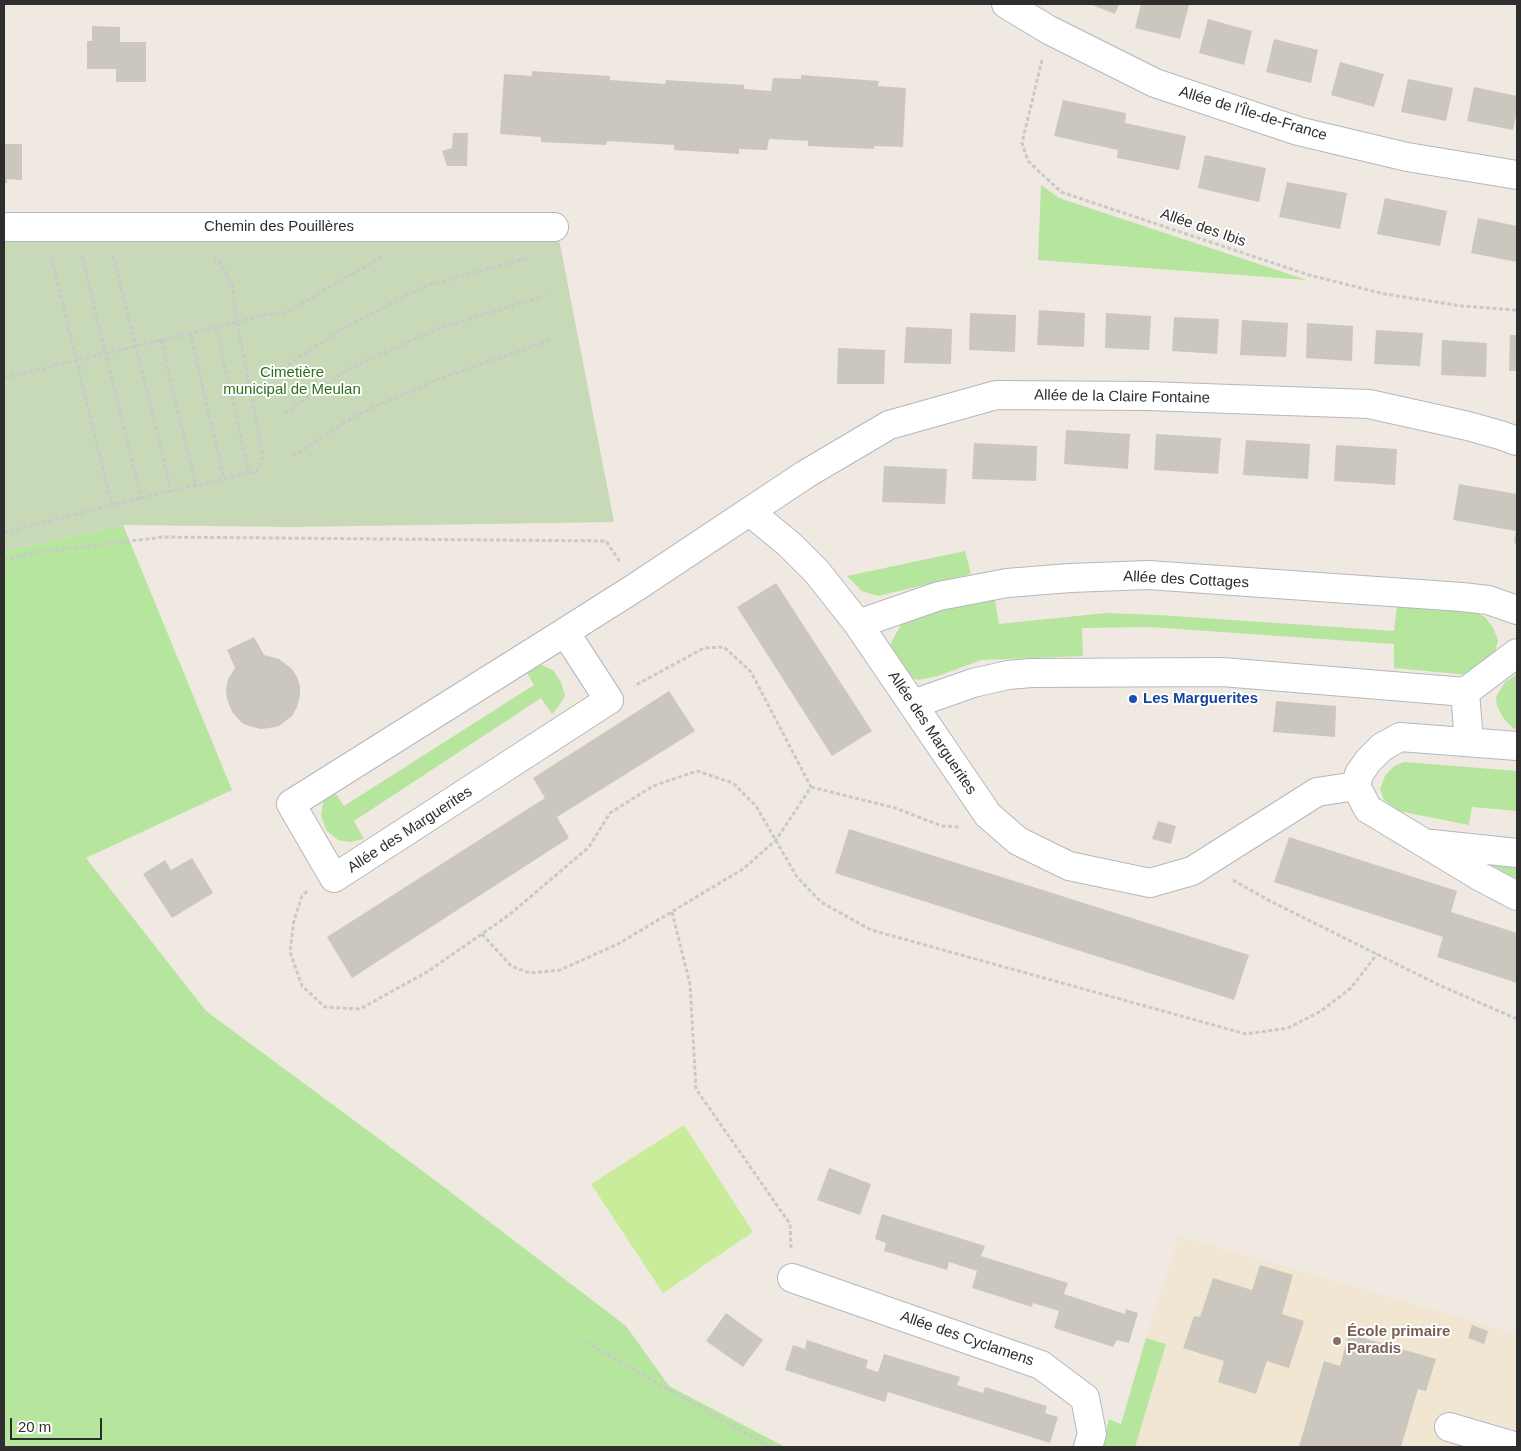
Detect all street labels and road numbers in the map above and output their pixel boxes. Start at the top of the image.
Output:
street label: Allée de l'Île-de-France [1177,83,1329,145]
street label: Allée des Ibis [1158,205,1248,251]
street label: Chemin des Pouillères [204,218,354,236]
street label: Allée de la Claire Fontaine [1034,386,1210,408]
street label: Allée des Cottages [1123,568,1249,592]
street label: Allée des Marguerites [884,668,980,798]
street label: Allée des Marguerites [344,783,476,877]
street label: Allée des Cyclamens [898,1308,1036,1370]

